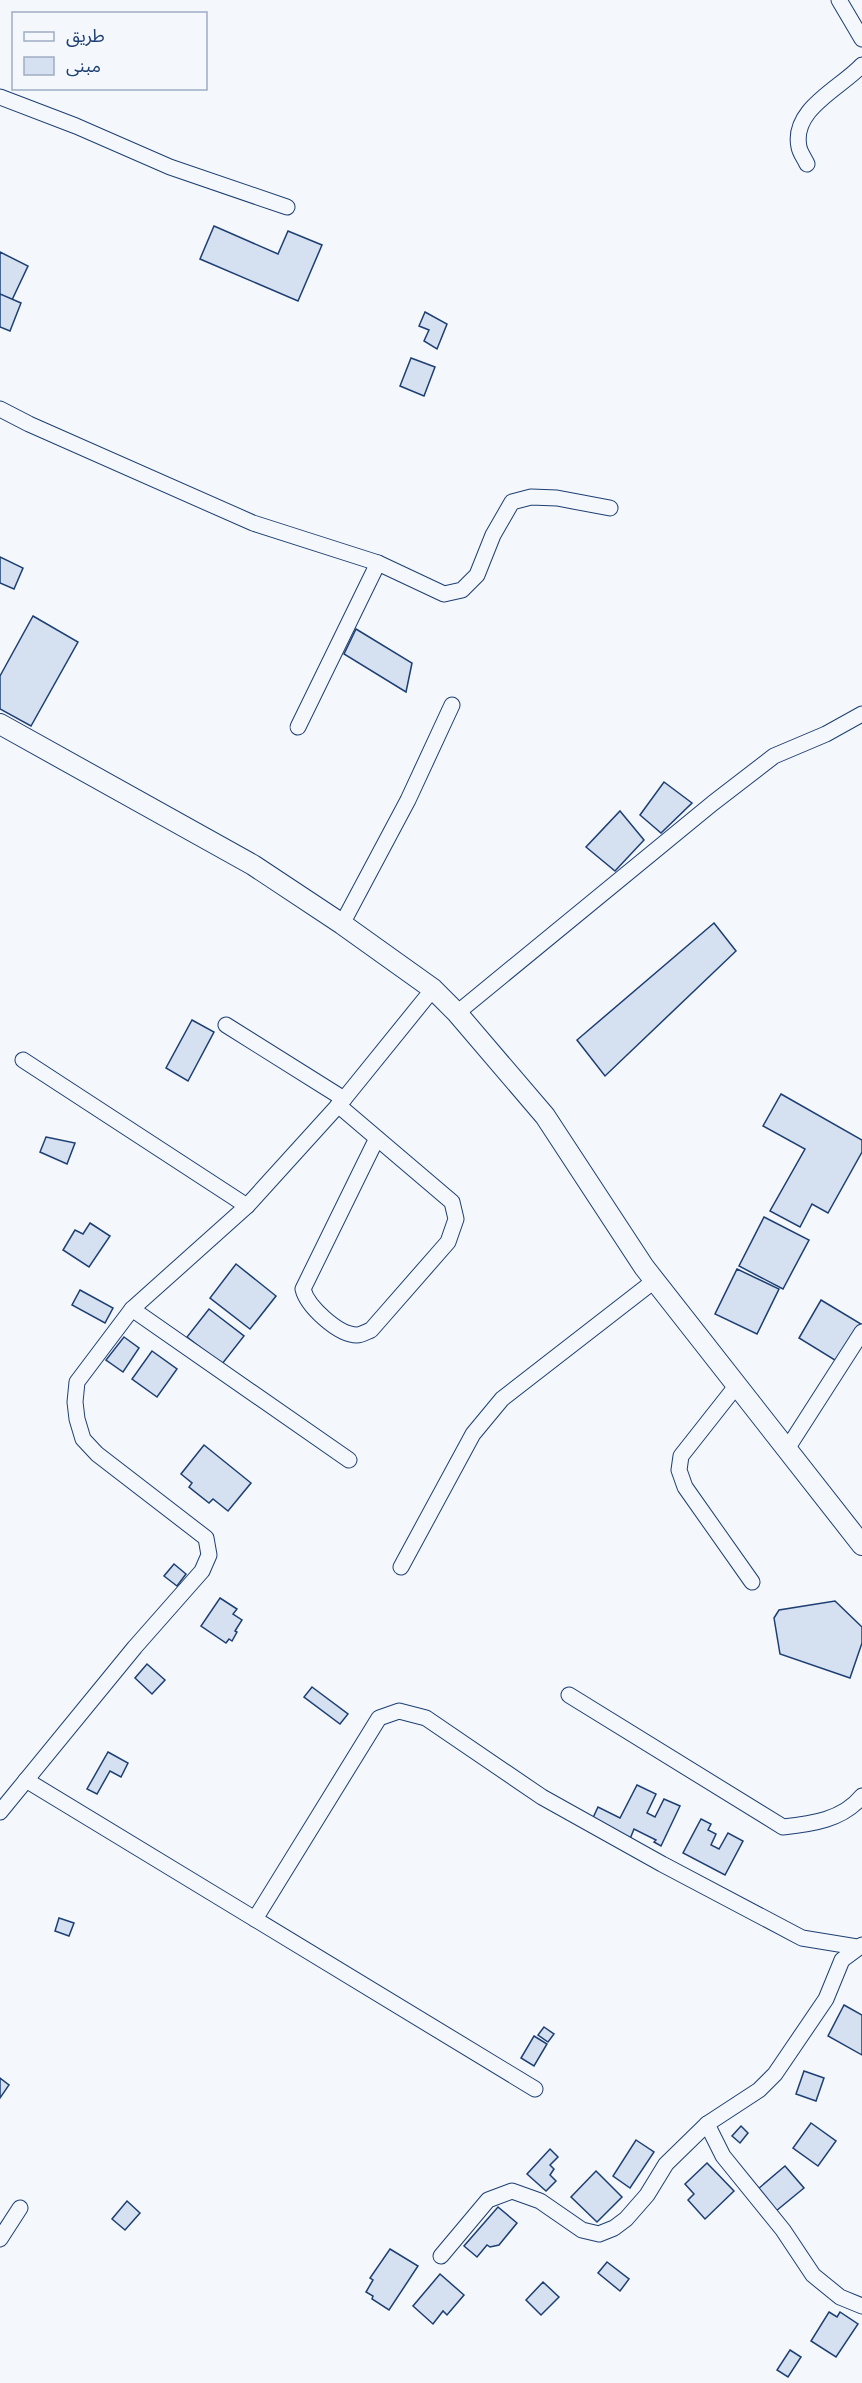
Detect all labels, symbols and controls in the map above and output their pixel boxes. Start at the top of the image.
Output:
legend [12,12,207,90]
text: طريق [66,25,105,47]
text: مبنى [66,55,101,77]

